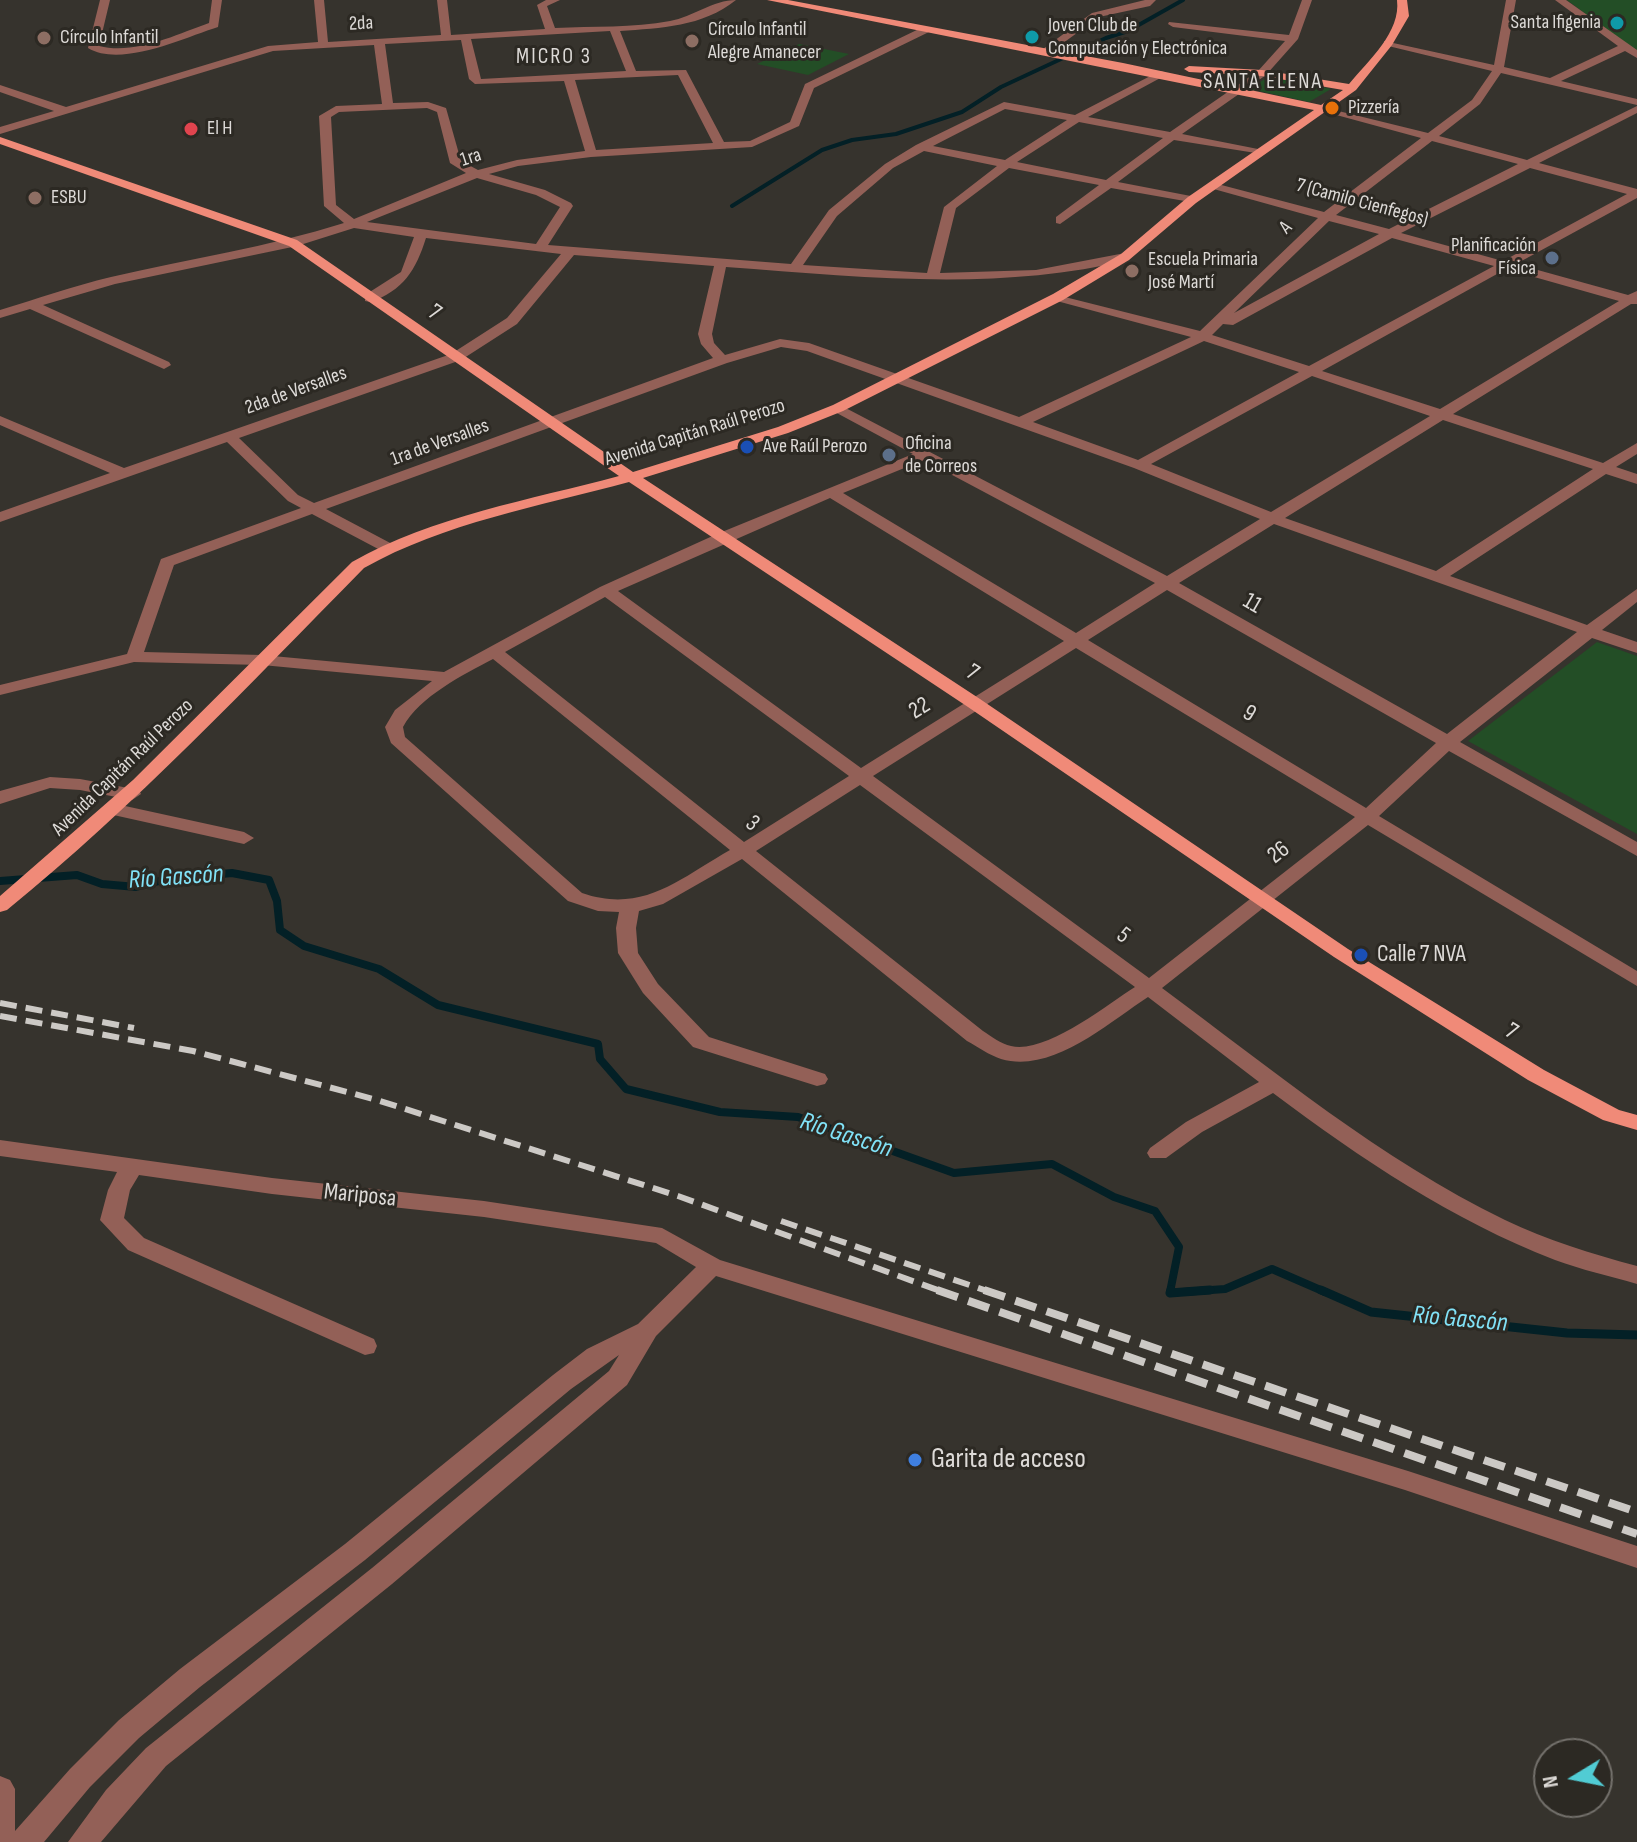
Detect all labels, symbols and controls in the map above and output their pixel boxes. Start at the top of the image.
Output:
street label: 2da [348,11,374,37]
place label: Santa Ifigenia [1510,11,1601,35]
place label: Joven Club de Computación y Electrónica [1048,14,1227,61]
marker: Santa Ifigenia [1608,14,1626,32]
place label: Círculo Infantil Alegre Amanecer [708,18,821,65]
place label: Círculo Infantil [60,26,158,50]
marker: Joven Club de Computación y Electrónica [1023,28,1041,46]
marker: Círculo Infantil [35,29,53,47]
marker: Círculo Infantil Alegre Amanecer [683,32,701,50]
district label: MICRO 3 [516,44,592,70]
district label: SANTA ELENA [1203,69,1323,95]
place label: Pizzería [1348,96,1399,120]
marker: Pizzería [1323,99,1341,117]
place label: El H [207,117,232,141]
marker: El H [182,120,200,138]
street label: 1ra [457,143,485,173]
street label: 7 (Camilo Cienfegos) [1293,174,1431,232]
place label: ESBU [51,186,87,210]
marker: ESBU [26,189,44,207]
street label: A [1275,216,1297,240]
place label: Planificación Física [1451,234,1536,281]
place label: Escuela Primaria José Martí [1148,248,1258,295]
marker: Planificación Física [1543,249,1561,267]
marker: Escuela Primaria José Martí [1123,262,1141,280]
street label: 7 [422,298,446,328]
street label: 2da de Versalles [242,362,350,420]
street label: Avenida Capitán Raúl Perozo [602,394,788,472]
street label: 1ra de Versalles [388,414,492,472]
place label: Oficina de Correos [905,432,977,479]
place label: Ave Raúl Perozo [763,435,867,459]
marker: Ave Raúl Perozo [738,438,756,456]
marker: Oficina de Correos [880,446,898,464]
street label: 11 [1238,587,1266,621]
street label: 7 [960,658,984,688]
street label: 22 [904,692,936,726]
street label: Avenida Capitán Raúl Perozo [47,694,199,842]
street label: 9 [1237,699,1261,729]
street label: 3 [739,810,765,838]
street label: 26 [1262,835,1296,871]
water label: Río Gascón [127,859,225,897]
street label: 5 [1111,922,1135,950]
place label: Calle 7 NVA [1377,941,1466,969]
marker: Calle 7 NVA [1352,946,1370,964]
street label: 7 [1499,1017,1523,1047]
water label: Río Gascón [796,1106,896,1166]
street label: Mariposa [322,1178,398,1214]
water label: Río Gascón [1411,1300,1509,1340]
place label: Garita de acceso [931,1443,1086,1477]
marker: Garita de acceso [906,1451,924,1469]
north arrow [1533,1738,1613,1818]
text: N [1537,1774,1565,1790]

